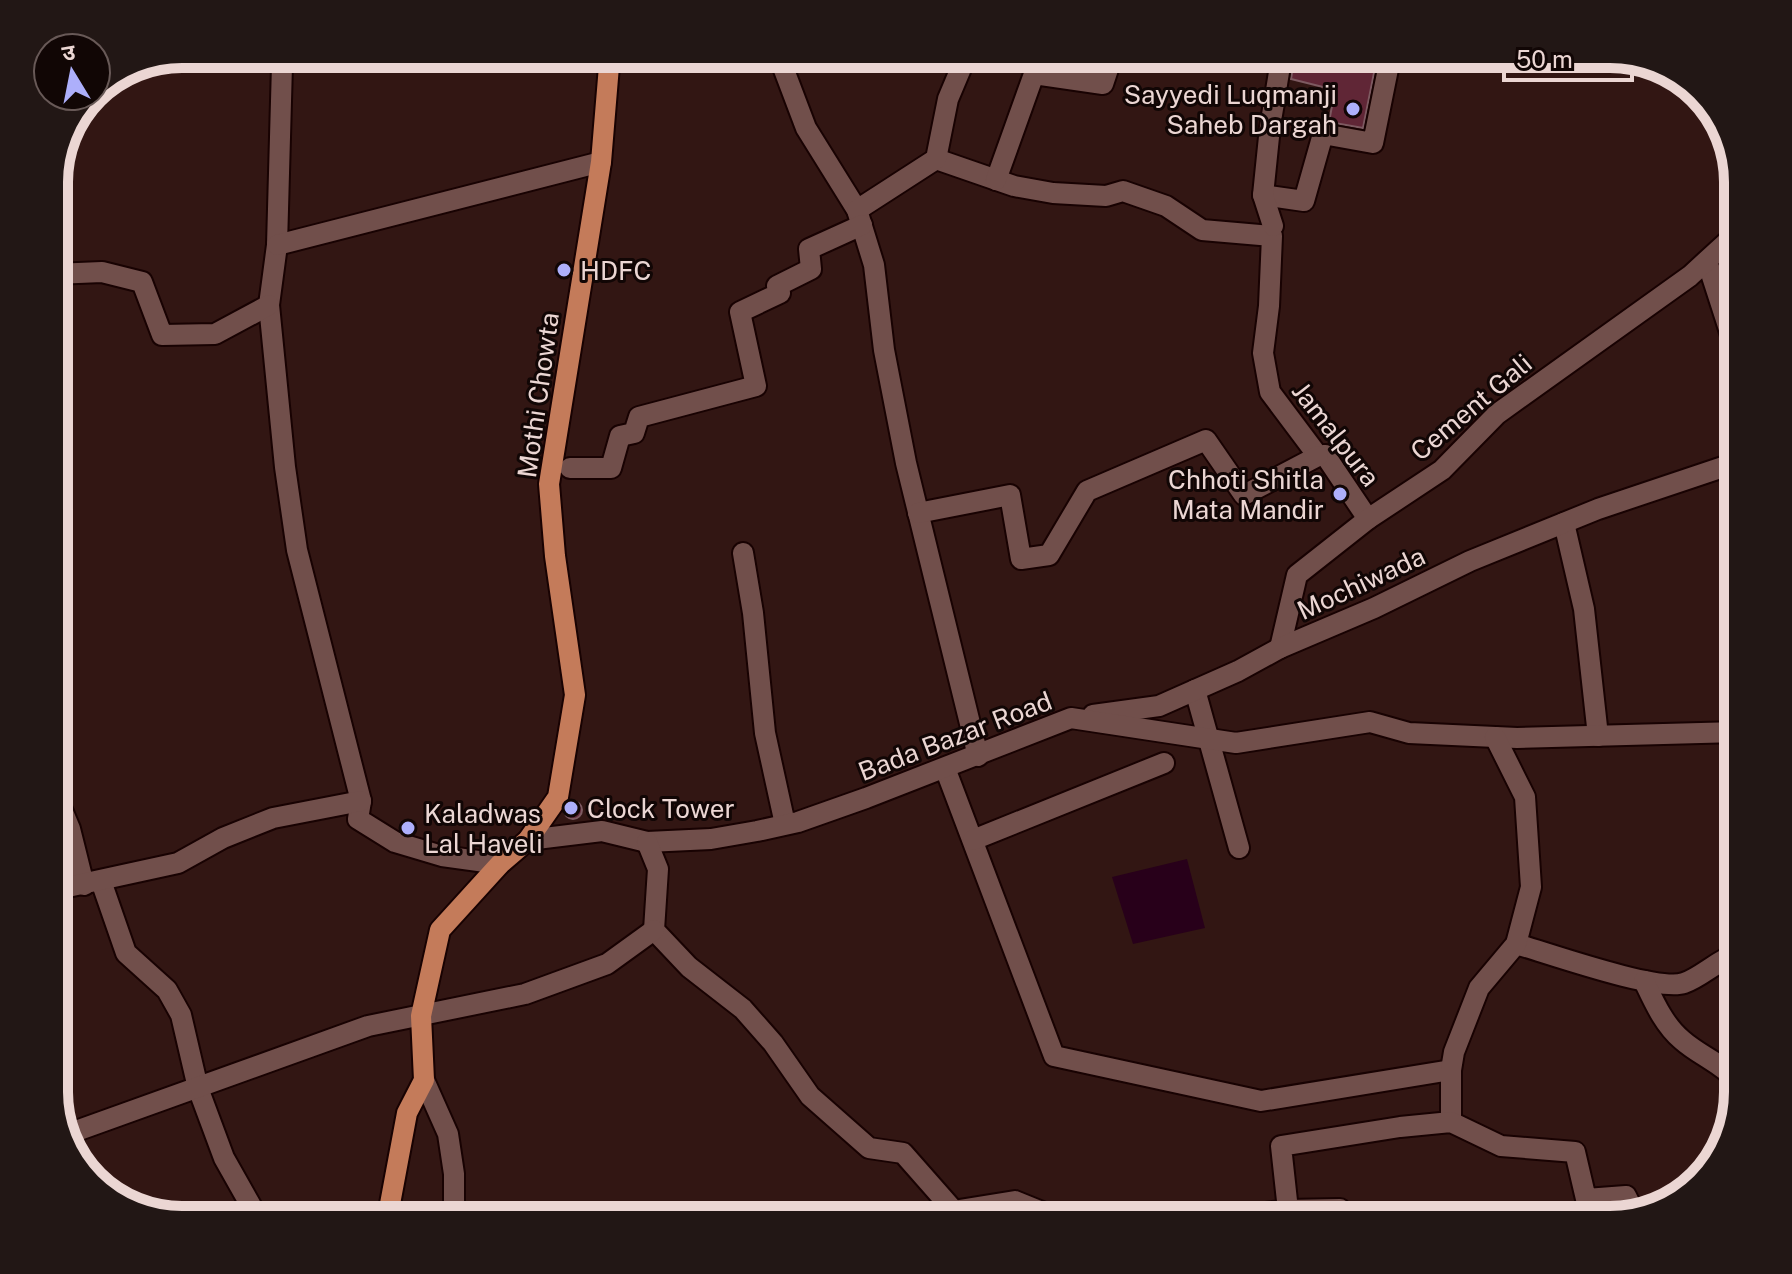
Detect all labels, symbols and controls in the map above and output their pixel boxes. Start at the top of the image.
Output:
north arrow [32,32,112,112]
scale bar [1504,32,1632,82]
text: उ [60,38,78,66]
text: 50 m [1516,45,1573,73]
place label: Sayyedi Luqmanji Saheb Dargah [1124,79,1337,140]
marker: Sayyedi Luqmanji Saheb Dargah [1344,100,1362,118]
place label: HDFC [580,255,651,286]
marker: HDFC [555,261,573,279]
street label: Mothi Chowta [511,310,565,480]
street label: Cement Gali [1404,347,1538,467]
street label: Jamalpura [1286,376,1386,492]
place label: Chhoti Shitla Mata Mandir [1168,464,1324,525]
marker: Chhoti Shitla Mata Mandir [1331,485,1349,503]
street label: Mochiwada [1292,540,1430,626]
street label: Bada Bazar Road [854,685,1056,787]
place label: Clock Tower [587,793,735,824]
place label: Kaladwas Lal Haveli [424,798,543,859]
marker: Clock Tower [562,799,580,817]
marker: Kaladwas Lal Haveli [399,819,417,837]

